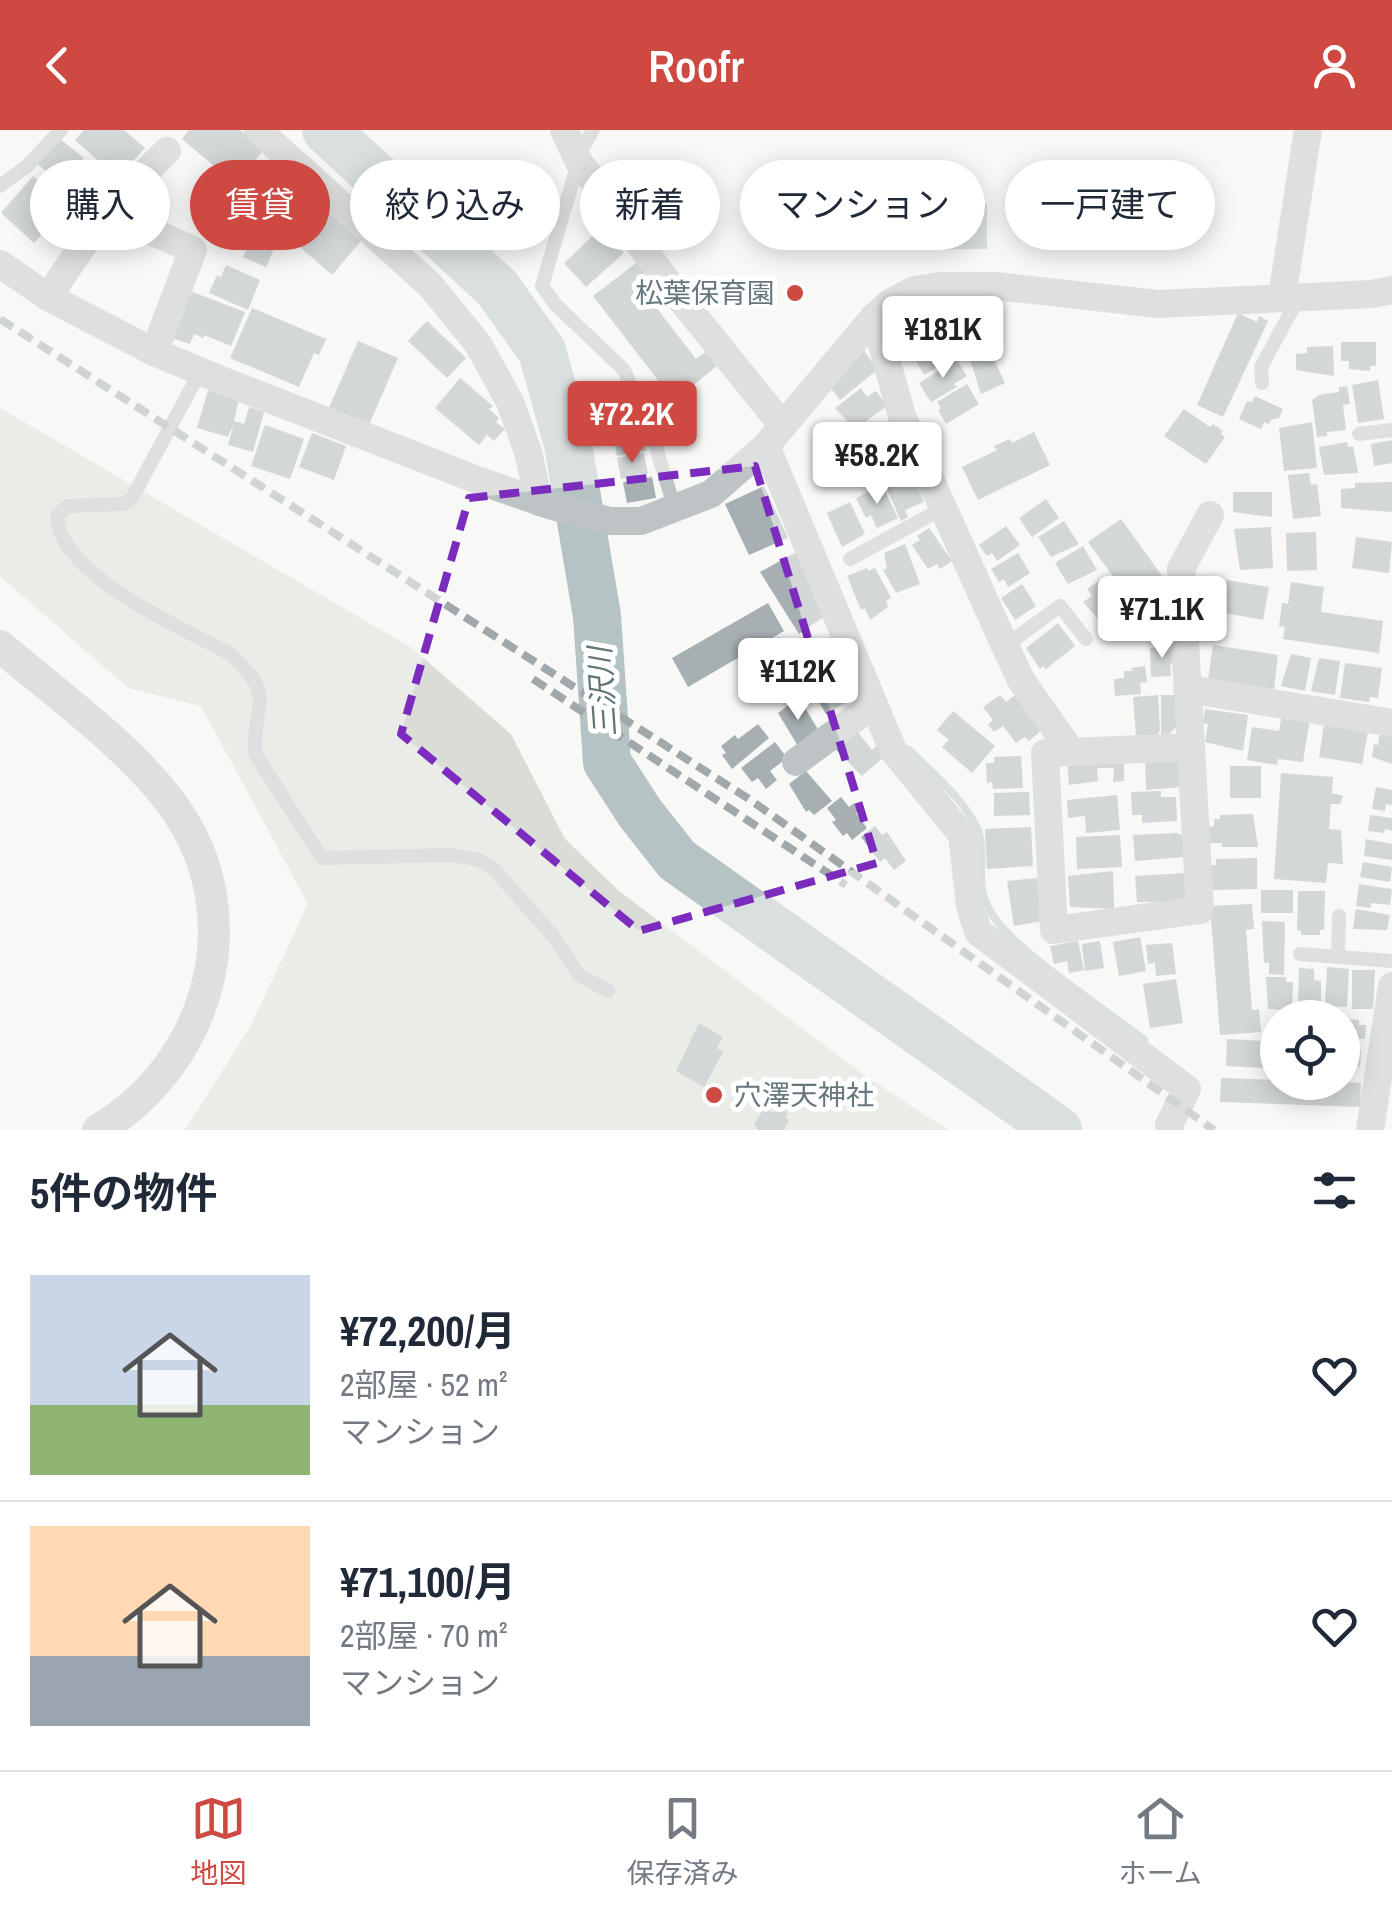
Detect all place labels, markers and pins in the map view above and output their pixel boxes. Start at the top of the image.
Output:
place label: 松葉保育園 [635,274,775,312]
marker: 松葉保育園 [784,282,806,304]
pin: ¥181K [873,296,1013,381]
pin: ¥72.2K [551,381,713,466]
pin: ¥58.2K [796,422,958,507]
pin: ¥71.1K [1081,576,1243,661]
pin: ¥112K [728,638,868,723]
place label: 穴澤天神社 [734,1076,874,1114]
marker: 穴澤天神社 [703,1084,725,1106]

